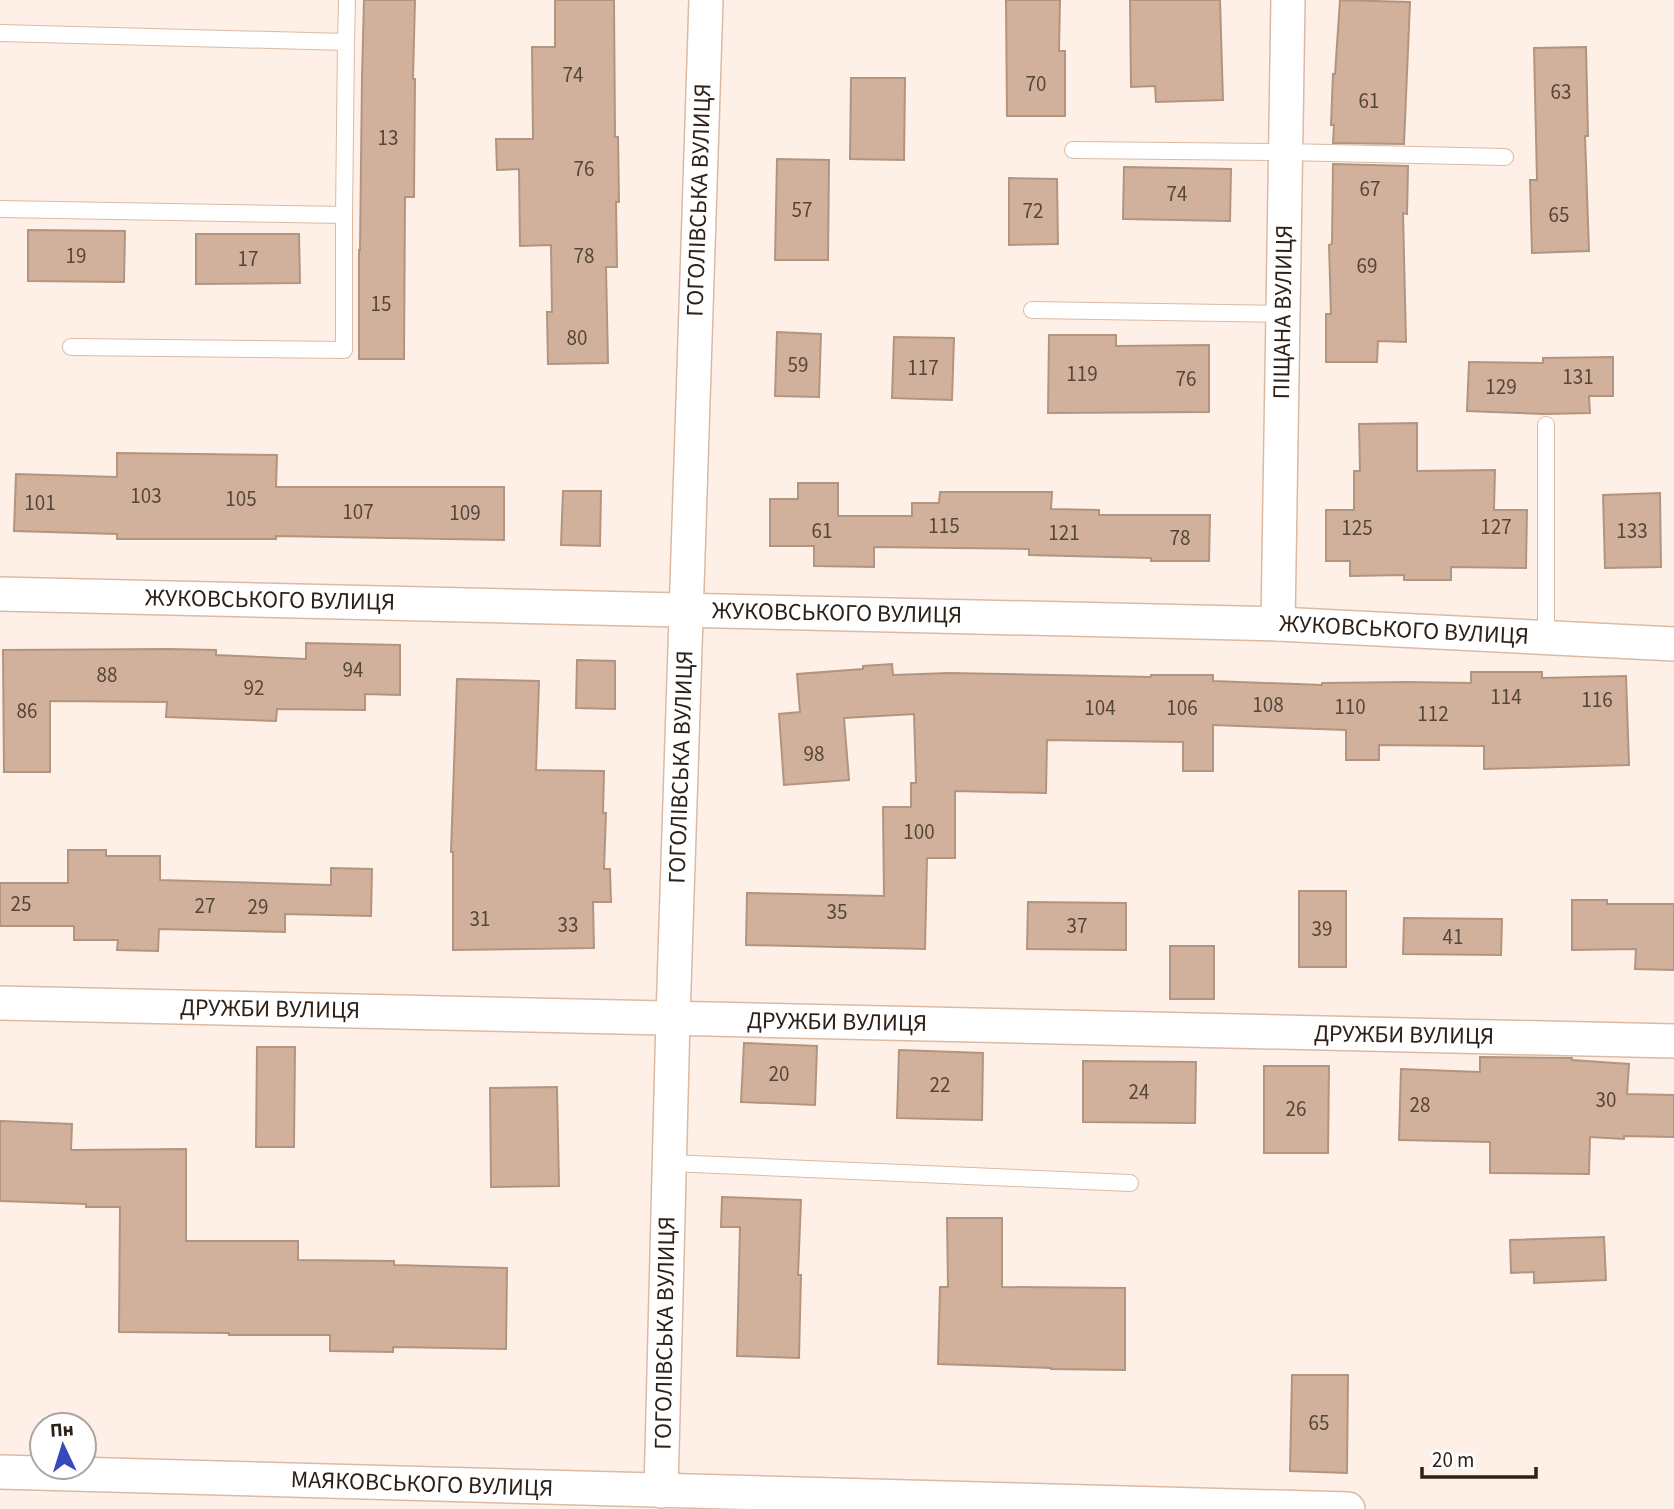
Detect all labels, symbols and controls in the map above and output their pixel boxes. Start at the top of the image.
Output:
house number: 74 [563,60,583,90]
house number: 70 [1026,69,1046,99]
house number: 63 [1551,77,1571,107]
street label: ГОГОЛІВСЬКА ВУЛИЦЯ [677,83,721,317]
house number: 61 [1359,86,1379,116]
house number: 13 [378,123,398,153]
house number: 76 [574,154,594,184]
house number: 67 [1360,174,1380,204]
house number: 74 [1167,179,1187,209]
house number: 57 [792,195,812,225]
house number: 72 [1023,196,1043,226]
house number: 65 [1549,200,1569,230]
street label: ПІЩАНА ВУЛИЦЯ [1264,224,1302,400]
house number: 19 [66,241,86,271]
house number: 78 [574,241,594,271]
house number: 17 [238,244,258,274]
house number: 69 [1357,251,1377,281]
house number: 15 [371,289,391,319]
house number: 80 [567,323,587,353]
house number: 59 [788,350,808,380]
house number: 117 [907,353,939,383]
house number: 119 [1066,359,1098,389]
house number: 131 [1562,362,1594,392]
house number: 76 [1176,364,1196,394]
house number: 129 [1485,372,1517,402]
house number: 103 [130,481,162,511]
house number: 105 [225,484,257,514]
house number: 101 [24,488,56,518]
house number: 107 [342,497,374,527]
house number: 109 [449,498,481,528]
house number: 115 [928,511,960,541]
house number: 127 [1480,512,1512,542]
house number: 125 [1341,513,1373,543]
house number: 61 [812,516,832,546]
house number: 133 [1616,516,1648,546]
house number: 121 [1048,518,1080,548]
house number: 78 [1170,523,1190,553]
street label: ЖУКОВСЬКОГО ВУЛИЦЯ [145,580,395,620]
street label: ЖУКОВСЬКОГО ВУЛИЦЯ [712,593,962,633]
street label: ЖУКОВСЬКОГО ВУЛИЦЯ [1278,606,1530,654]
street label: ГОГОЛІВСЬКА ВУЛИЦЯ [659,650,703,884]
house number: 94 [343,655,363,685]
house number: 88 [97,660,117,690]
house number: 92 [244,673,264,703]
house number: 114 [1490,682,1522,712]
house number: 116 [1581,685,1613,715]
house number: 108 [1252,690,1284,720]
house number: 110 [1334,692,1366,722]
house number: 104 [1084,693,1116,723]
house number: 106 [1166,693,1198,723]
house number: 86 [17,696,37,726]
house number: 112 [1417,699,1449,729]
house number: 98 [804,739,824,769]
house number: 100 [903,817,935,847]
house number: 25 [11,889,31,919]
house number: 27 [195,891,215,921]
house number: 29 [248,892,268,922]
house number: 35 [827,897,847,927]
house number: 31 [470,904,490,934]
house number: 33 [558,910,578,940]
house number: 37 [1067,911,1087,941]
house number: 39 [1312,914,1332,944]
house number: 41 [1443,922,1463,952]
street label: ДРУЖБИ ВУЛИЦЯ [179,990,361,1028]
street label: ДРУЖБИ ВУЛИЦЯ [746,1003,928,1041]
street label: ДРУЖБИ ВУЛИЦЯ [1313,1016,1495,1054]
house number: 20 [769,1059,789,1089]
house number: 22 [930,1070,950,1100]
house number: 24 [1129,1077,1149,1107]
house number: 30 [1596,1085,1616,1115]
house number: 28 [1410,1090,1430,1120]
house number: 26 [1286,1094,1306,1124]
street label: ГОГОЛІВСЬКА ВУЛИЦЯ [645,1216,685,1450]
house number: 65 [1309,1408,1329,1438]
north arrow [28,1411,98,1481]
text: Пн [49,1416,75,1445]
scale bar [1422,1436,1536,1480]
text: 20 m [1432,1445,1474,1475]
street label: МАЯКОВСЬКОГО ВУЛИЦЯ [290,1462,554,1506]

